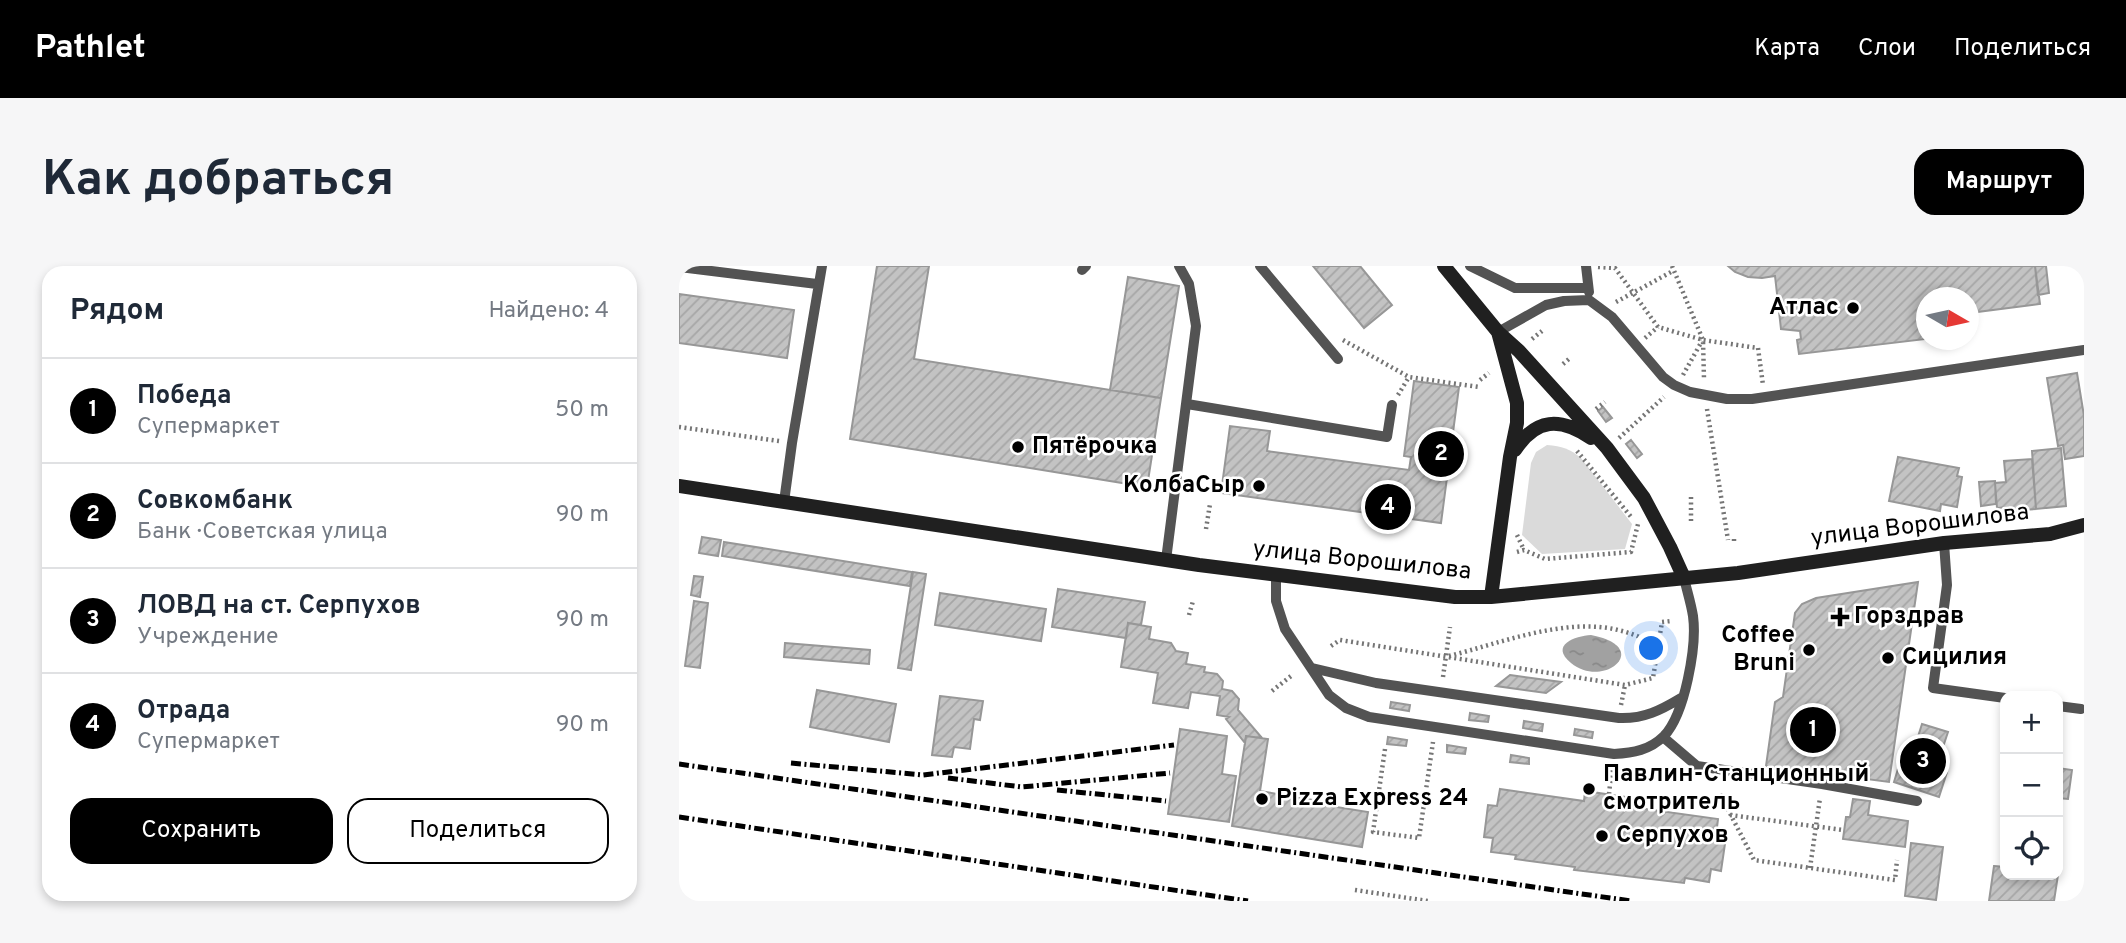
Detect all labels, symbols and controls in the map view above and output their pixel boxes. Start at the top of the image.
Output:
text: Pathlet [35,28,146,70]
text: Карта [1754,34,1820,64]
text: Слои [1858,34,1916,64]
text: Поделиться [1954,34,2091,64]
button: Маршрут [1914,149,2084,215]
text: Как добраться [42,151,394,213]
north arrow [1916,287,1979,350]
text: Рядом [70,293,164,330]
place label: Атлас [1769,293,1839,323]
text: Найдено: 4 [488,297,609,326]
marker: Атлас [1845,300,1861,316]
text: Победа [137,380,232,413]
text: 1 [88,396,98,425]
text: 50 m [555,396,609,425]
text: Супермаркет [137,413,280,442]
pin: 2 [1418,428,1464,480]
place label: Пятёрочка [1032,432,1157,462]
marker: Пятёрочка [1010,439,1026,455]
place label: КолбаСыр [1123,471,1245,501]
marker: КолбаСыр [1251,478,1267,494]
pin: 4 [1365,481,1411,533]
text: Совкомбанк [137,485,293,518]
street label: улица Ворошилова [1809,498,2031,554]
text: 2 [86,501,100,530]
text: 90 m [556,501,609,530]
text: Банк · Советская улица [137,518,387,547]
street label: улица Ворошилова [1251,535,1473,587]
text: ЛОВД на ст. Серпухов [137,590,421,623]
place label: Горздрав [1854,602,1964,632]
text: 3 [86,606,100,635]
text: 90 m [556,606,609,635]
marker: Горздрав [1832,609,1848,625]
place label: Coffee Bruni [1721,621,1795,679]
text: Учреждение [137,623,279,652]
your location [1634,631,1668,665]
marker: Coffee Bruni [1801,642,1817,658]
place label: Сицилия [1902,643,2007,673]
marker: Сицилия [1880,650,1896,666]
map controls [2000,691,2063,880]
button: + [2000,691,2063,754]
text: Отрада [137,695,230,728]
pin: 1 [1790,704,1836,756]
text: 4 [86,711,100,740]
text: 90 m [556,711,609,740]
text: Супермаркет [137,728,280,757]
pin: 3 [1900,735,1946,787]
button: − [2000,754,2063,817]
place label: Павлин-Станционный смотритель [1603,760,1869,818]
marker: Павлин-Станционный смотритель [1581,781,1597,797]
place label: Pizza Express 24 [1276,784,1468,814]
marker: Pizza Express 24 [1254,791,1270,807]
button: Сохранить [70,798,333,864]
button: Поделиться [347,798,609,864]
button: locate [2000,817,2063,880]
place label: Серпухов [1616,821,1729,851]
marker: Серпухов [1594,828,1610,844]

